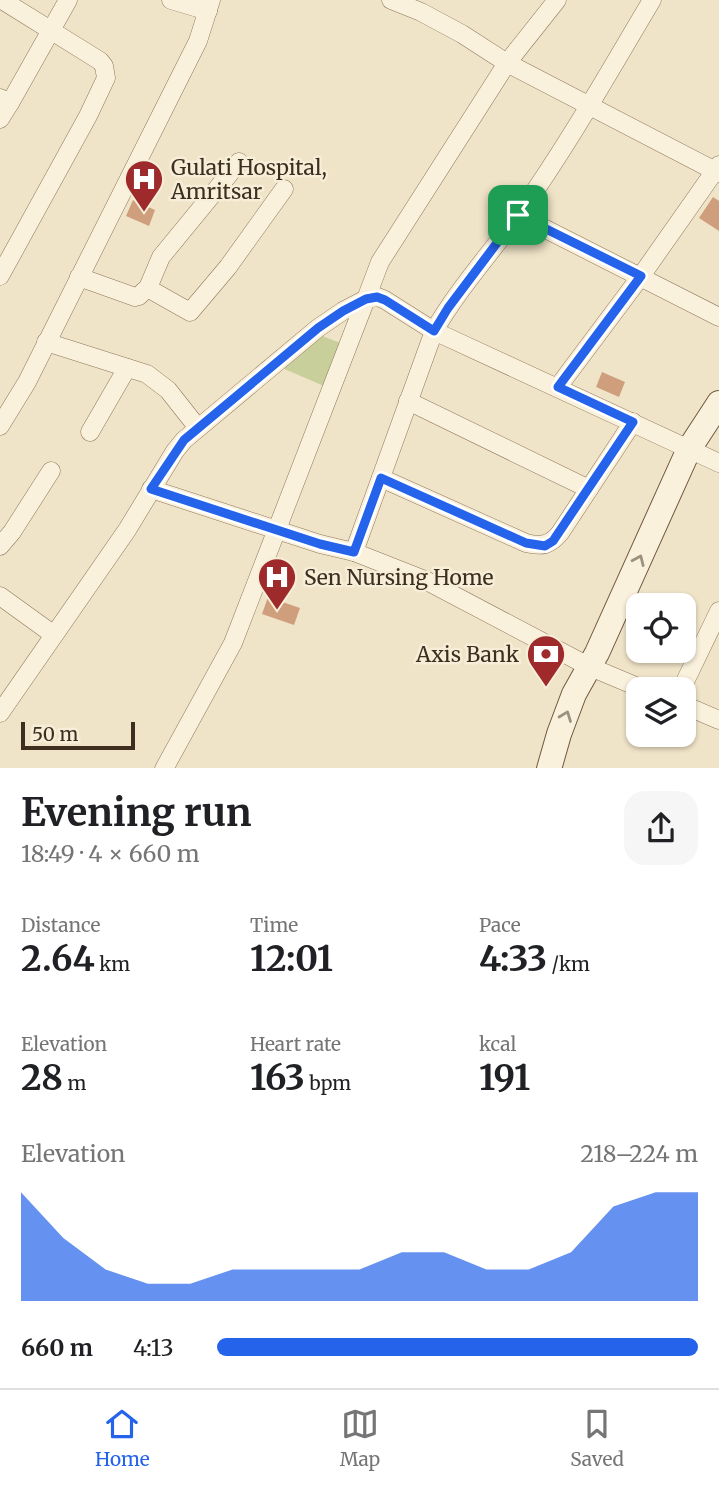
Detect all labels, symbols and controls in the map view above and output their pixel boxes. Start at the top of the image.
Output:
place label: Gulati Hospital, Amritsar [170,154,327,205]
hospital icon: Gulati Hospital, Amritsar [123,158,165,213]
pin [488,185,548,245]
icon: arrive [499,196,537,234]
one-way arrow [631,555,645,567]
hospital icon: Sen Nursing Home [256,556,298,611]
place label: Sen Nursing Home [304,564,494,591]
map controls [626,593,696,747]
button: locate [626,593,696,663]
bank icon: Axis Bank [525,633,567,688]
place label: Axis Bank [415,641,520,668]
button: layers [626,677,696,747]
one-way arrow [557,711,571,723]
scale bar [21,720,135,751]
text: 50 m [32,722,78,746]
text: Evening run [21,789,252,836]
button: share [624,791,698,865]
text: 18:49 · 4 × 660 m [21,839,200,868]
text: Distance [21,913,100,937]
text: Time [250,913,298,937]
text: Pace [479,913,521,937]
text: 2.64 [21,937,95,981]
text: 12:01 [250,937,333,981]
text: 4:33 [479,937,547,981]
text: km [95,952,130,976]
text: /km [547,952,590,976]
text: Elevation [21,1032,107,1056]
text: Heart rate [250,1032,341,1056]
text: kcal [479,1032,516,1056]
text: 28 [21,1056,63,1100]
text: 163 [250,1056,305,1100]
text: 191 [479,1056,530,1100]
text: m [63,1071,86,1095]
text: bpm [305,1071,351,1095]
text: Elevation [21,1139,125,1168]
text: 218–224 m [580,1139,698,1168]
text: 660 m [21,1333,93,1362]
text: 4:13 [133,1333,174,1362]
tab: Home [95,1405,150,1471]
tab: Map [340,1405,380,1471]
tab: Saved [570,1405,624,1471]

